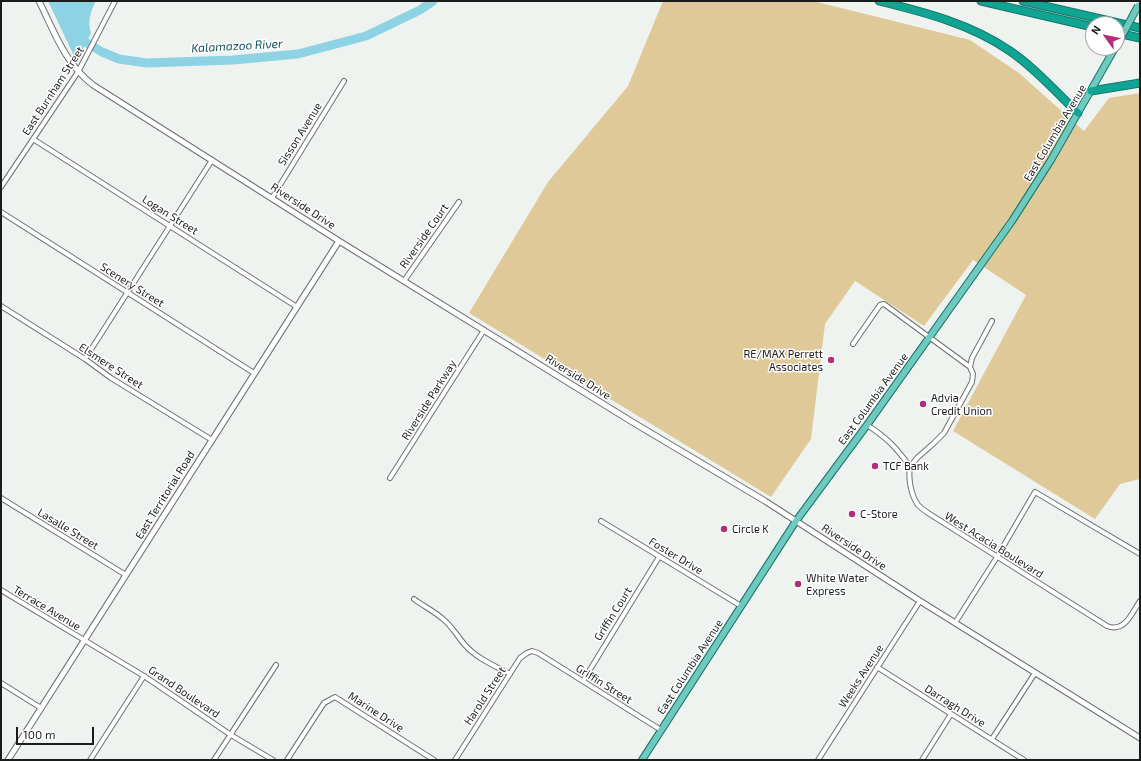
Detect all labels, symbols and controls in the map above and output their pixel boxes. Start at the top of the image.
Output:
north arrow [1085,16,1125,56]
text: N [1088,23,1103,37]
water label: Kalamazoo River [191,36,283,56]
street label: East Burnham Street [19,44,87,138]
street label: East Columbia Avenue [1021,82,1089,184]
street label: Sisson Avenue [275,100,325,168]
street label: Riverside Drive [268,180,338,232]
street label: Logan Street [140,193,200,237]
street label: Riverside Court [397,201,451,271]
street label: Scenery Street [98,260,166,310]
street label: Elsmere Street [76,340,146,392]
place label: RE/MAX Perrett Associates [743,347,823,373]
street label: East Columbia Avenue [835,350,911,448]
street label: Riverside Drive [543,352,613,402]
marker: RE/MAX Perrett Associates [826,355,836,365]
street label: Riverside Parkway [399,358,459,442]
place label: Advia Credit Union [931,391,992,417]
marker: Advia Credit Union [918,399,928,409]
street label: East Territorial Road [132,448,198,542]
place label: TCF Bank [883,459,929,473]
marker: TCF Bank [870,461,880,471]
street label: Lasalle Street [35,506,101,552]
place label: C-Store [860,507,898,521]
marker: C-Store [847,509,857,519]
street label: West Acacia Boulevard [942,509,1046,581]
street label: Riverside Drive [819,521,889,573]
place label: Circle K [732,522,769,536]
marker: Circle K [719,524,729,534]
street label: Foster Drive [647,535,705,577]
place label: White Water Express [806,571,869,597]
marker: White Water Express [793,579,803,589]
street label: Terrace Avenue [11,583,83,633]
street label: Griffin Court [591,585,635,643]
street label: East Columbia Avenue [654,617,726,717]
street label: Weeks Avenue [836,642,886,710]
street label: Griffin Street [574,662,634,706]
street label: Grand Boulevard [146,663,222,721]
street label: Harold Street [461,665,509,727]
street label: Darragh Drive [922,682,988,730]
street label: Marine Drive [346,689,406,735]
scale bar [18,719,96,745]
text: 100 m [23,727,55,741]

